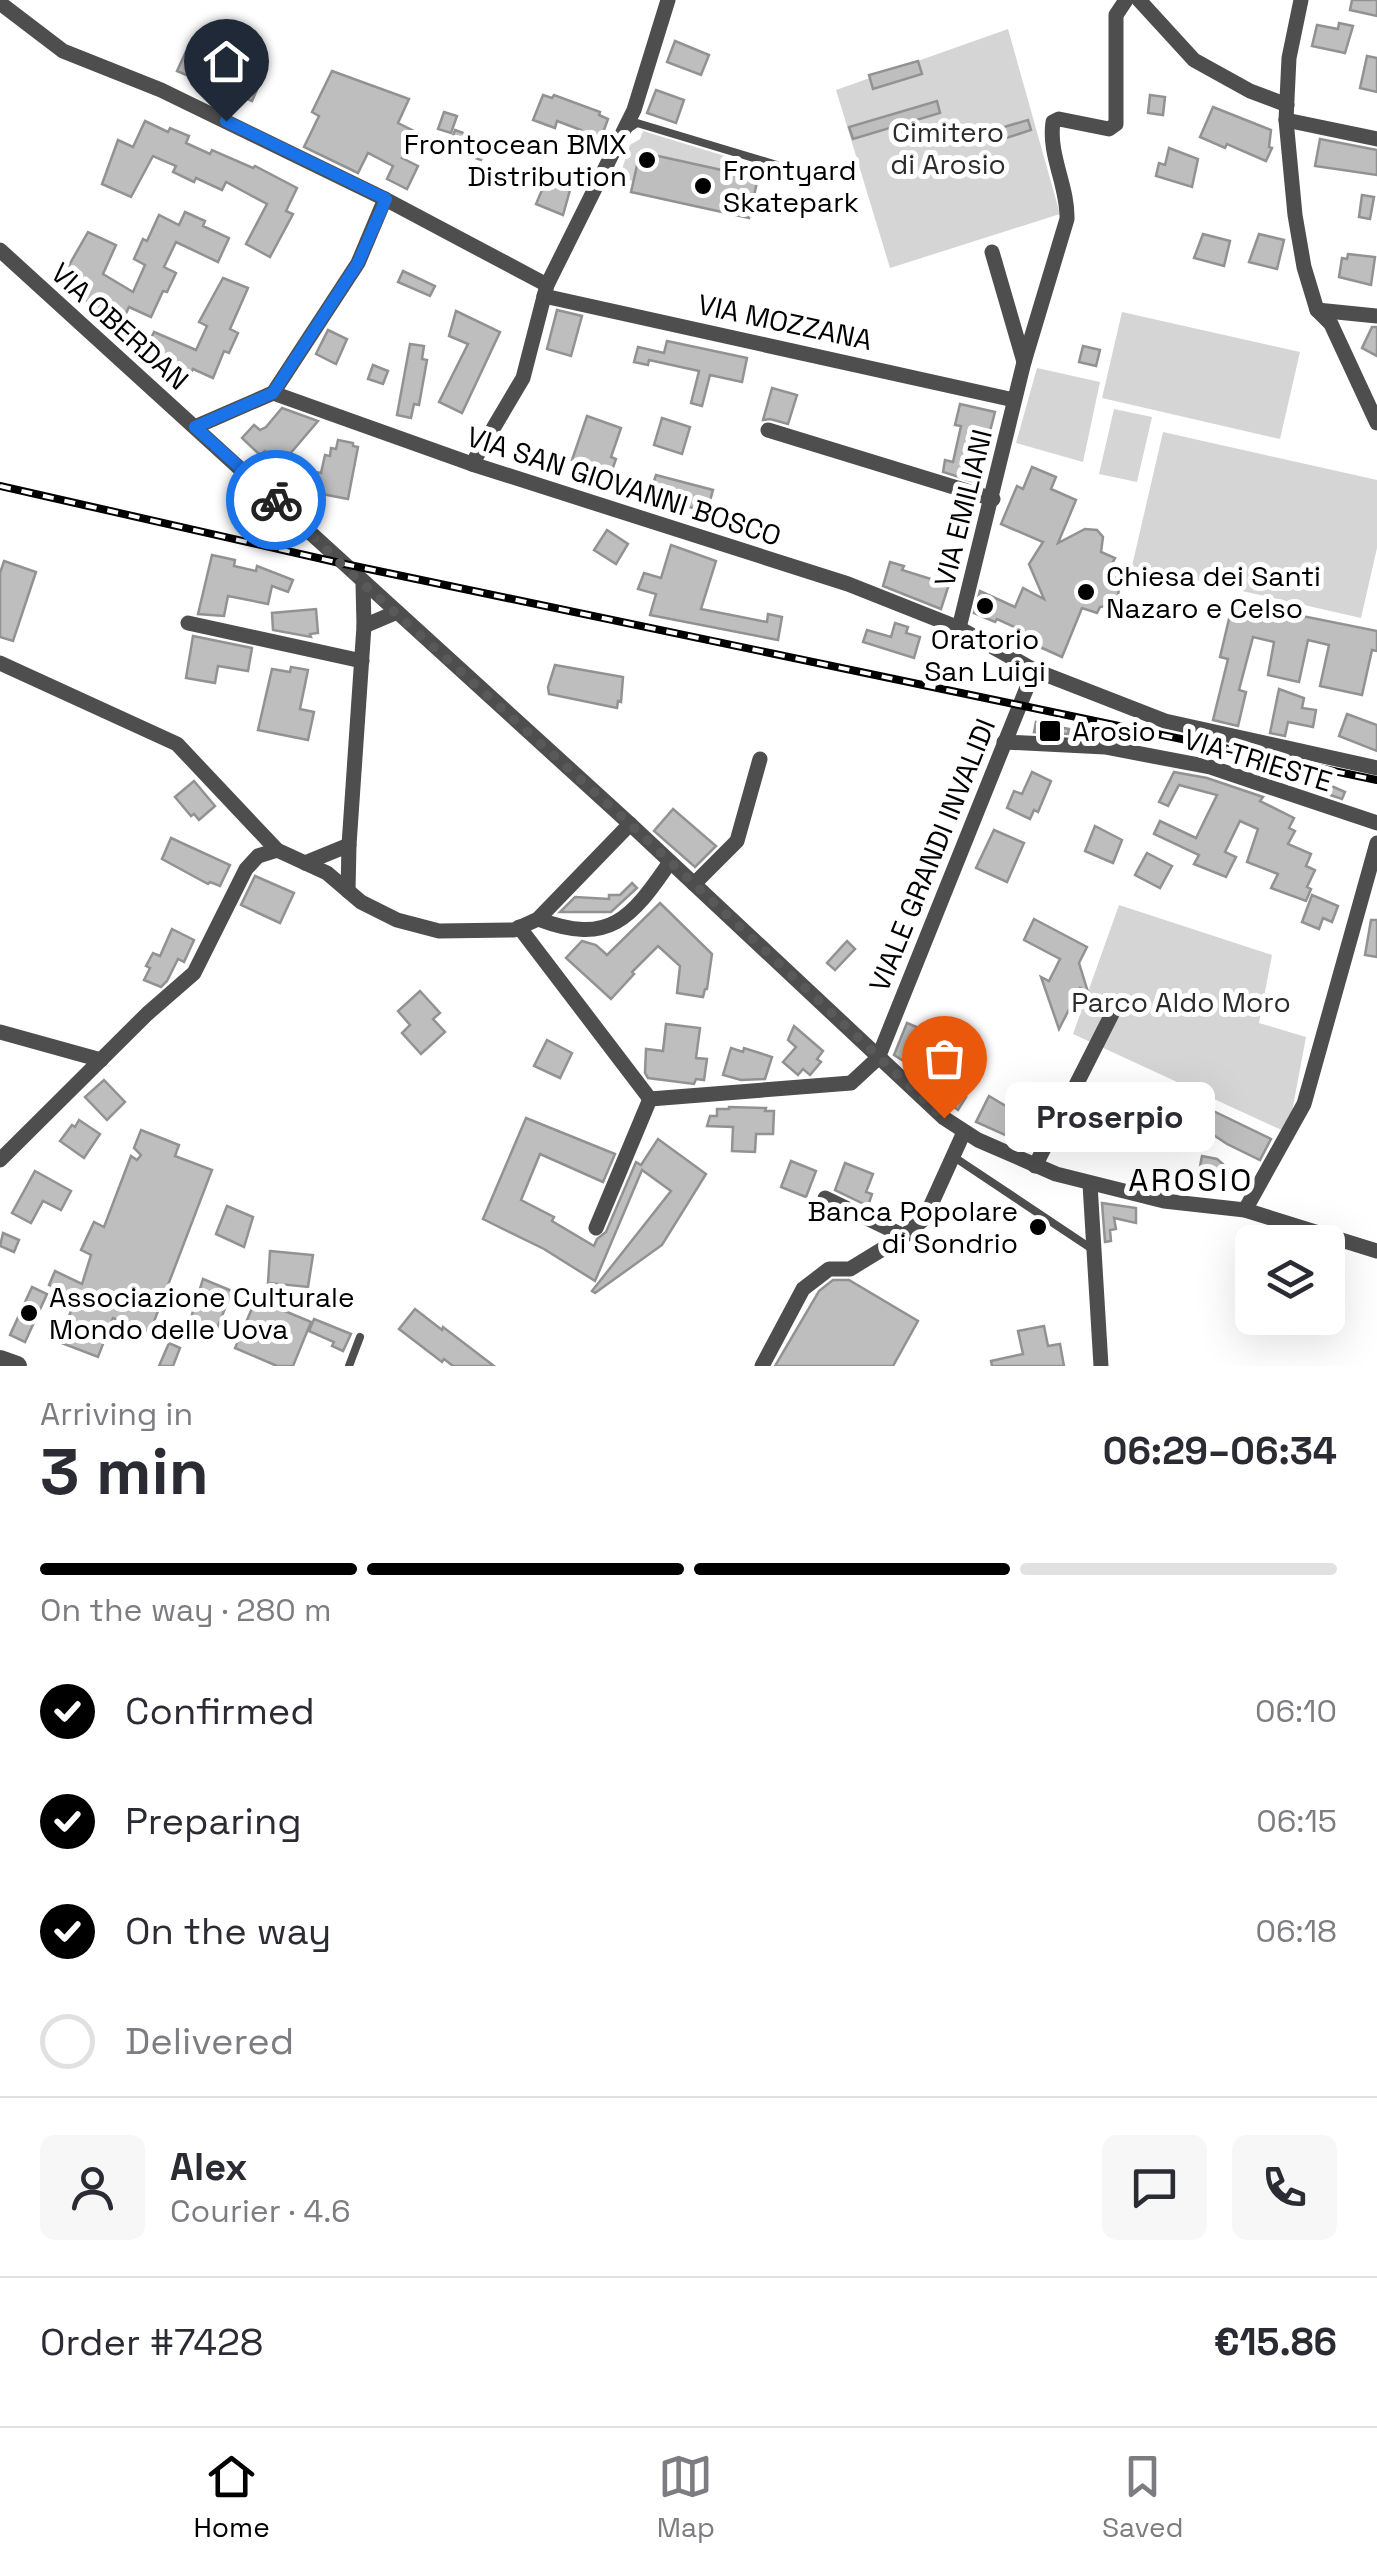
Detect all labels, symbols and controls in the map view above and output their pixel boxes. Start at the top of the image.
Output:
pin [184,19,269,122]
icon: home [199,34,254,89]
park label: Cimitero di Arosio [890,114,1006,182]
place label: Frontocean BMX Distribution [404,126,627,194]
marker: Frontocean BMX Distribution [636,149,658,171]
place label: Frontyard Skatepark [723,152,859,220]
marker: Frontyard Skatepark [692,175,714,197]
street label: VIA OBERDAN [44,255,196,397]
street label: VIA MOZZANA [695,286,875,358]
street label: VIA SAN GIOVANNI BOSCO [462,418,786,554]
street label: VIA EMILIANI [926,426,1000,590]
courier [226,450,326,550]
icon: bike [249,473,304,528]
place label: Chiesa dei Santi Nazaro e Celso [1106,558,1321,626]
marker: Chiesa dei Santi Nazaro e Celso [1075,581,1097,603]
marker: Oratorio San Luigi [974,595,996,617]
place label: Oratorio San Luigi [924,621,1046,689]
street label: VIALE GRANDI INVALIDI [861,713,1003,997]
place label: Arosio [1072,713,1156,749]
marker: Arosio [1037,718,1063,744]
street label: VIA TRIESTE [1179,720,1337,800]
park label: Parco Aldo Moro [1071,984,1291,1020]
pin [902,1016,987,1119]
icon: bag [917,1031,972,1086]
callout: Proserpio [1004,1083,1214,1153]
text: Proserpio [1036,1097,1184,1137]
district label: AROSIO [1128,1160,1254,1200]
place label: Banca Popolare di Sondrio [808,1193,1018,1261]
marker: Banca Popolare di Sondrio [1027,1216,1049,1238]
map controls [1235,1225,1345,1335]
button: layers [1235,1225,1345,1335]
place label: Associazione Culturale Mondo delle Uova [49,1279,354,1347]
marker: Associazione Culturale Mondo delle Uova [18,1302,40,1324]
text: Arriving in [40,1394,193,1434]
text: 06:29–06:34 [1103,1427,1337,1475]
text: 3 min [40,1430,209,1513]
text: On the way · 280 m [40,1590,332,1630]
icon: check [40,1684,95,1739]
text: Confirmed [125,1687,315,1735]
text: 06:10 [1255,1691,1337,1731]
icon: check [40,1794,95,1849]
text: Preparing [125,1797,302,1845]
text: 06:15 [1256,1801,1337,1841]
icon: check [40,1904,95,1959]
text: On the way [125,1907,331,1955]
text: 06:18 [1255,1911,1337,1951]
text: Delivered [125,2017,294,2065]
button: person [40,2135,145,2240]
button: chat [1102,2135,1207,2240]
button: phone [1232,2135,1337,2240]
text: Alex [170,2143,247,2191]
text: Courier · 4.6 [170,2191,351,2231]
text: Order #7428 [40,2318,264,2366]
text: €15.86 [1214,2318,1337,2366]
tab: Home [193,2449,270,2545]
tab: Map [657,2449,715,2545]
tab: Saved [1102,2449,1184,2545]

